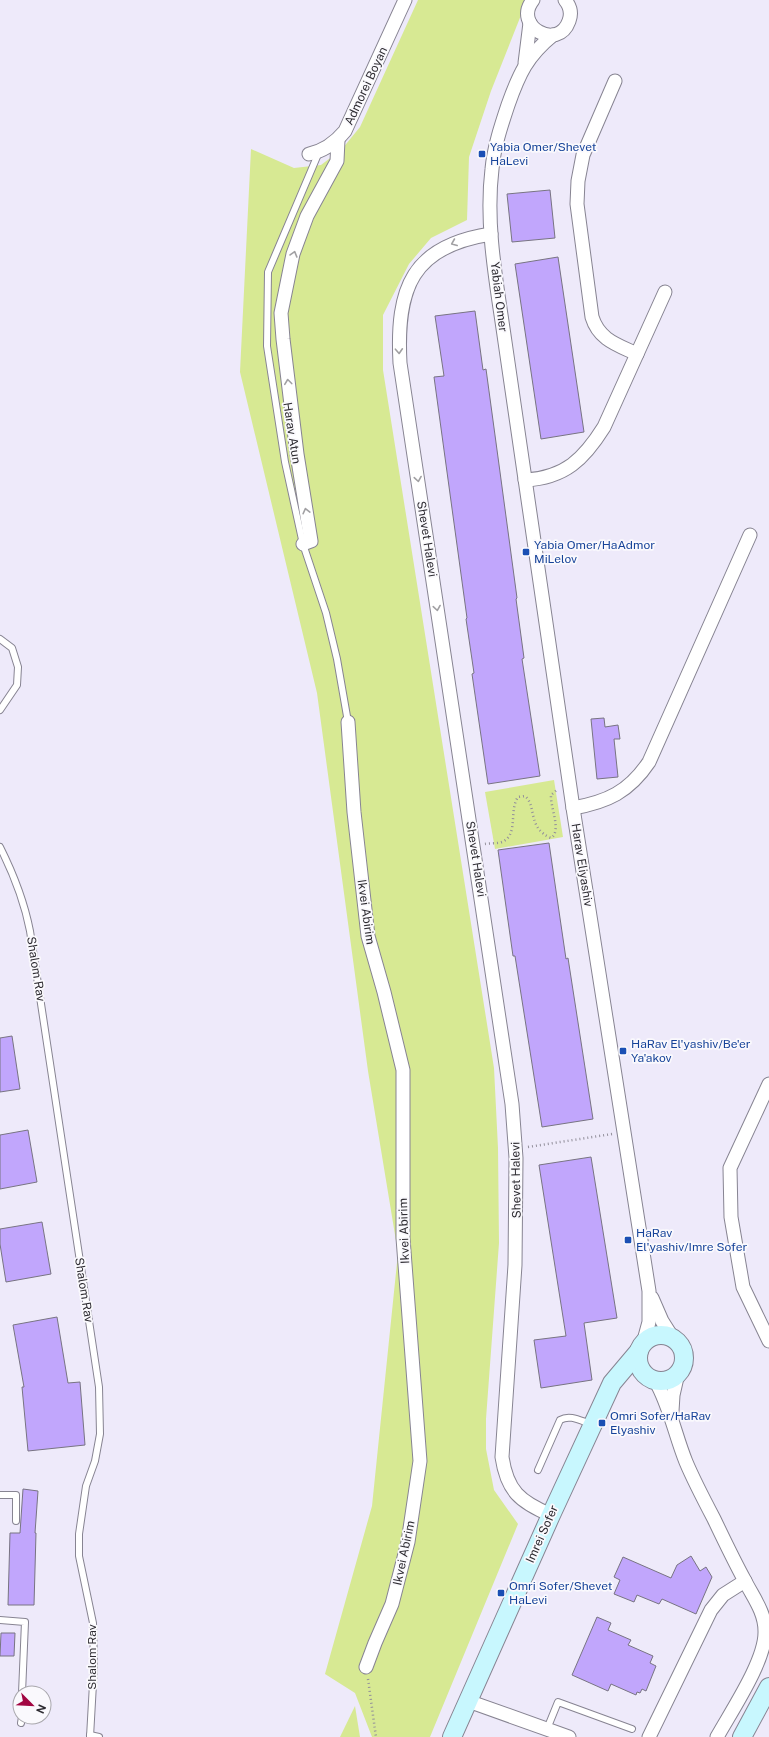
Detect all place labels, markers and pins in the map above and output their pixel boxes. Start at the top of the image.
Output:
place label: Yabia Omer/Shevet HaLevi [490,140,597,168]
marker: Yabia Omer/Shevet HaLevi [477,149,487,159]
place label: Yabia Omer/HaAdmor MiLelov [534,538,655,566]
marker: Yabia Omer/HaAdmor MiLelov [521,547,531,557]
place label: HaRav El'yashiv/Be'er Ya'akov [631,1037,751,1065]
marker: HaRav El'yashiv/Be'er Ya'akov [618,1046,628,1056]
place label: HaRav El'yashiv/Imre Sofer [636,1226,748,1254]
marker: HaRav El'yashiv/Imre Sofer [623,1235,633,1245]
place label: Omri Sofer/HaRav Elyashiv [610,1409,711,1437]
marker: Omri Sofer/HaRav Elyashiv [597,1418,607,1428]
place label: Omri Sofer/Shevet HaLevi [509,1579,613,1607]
marker: Omri Sofer/Shevet HaLevi [496,1588,506,1598]

